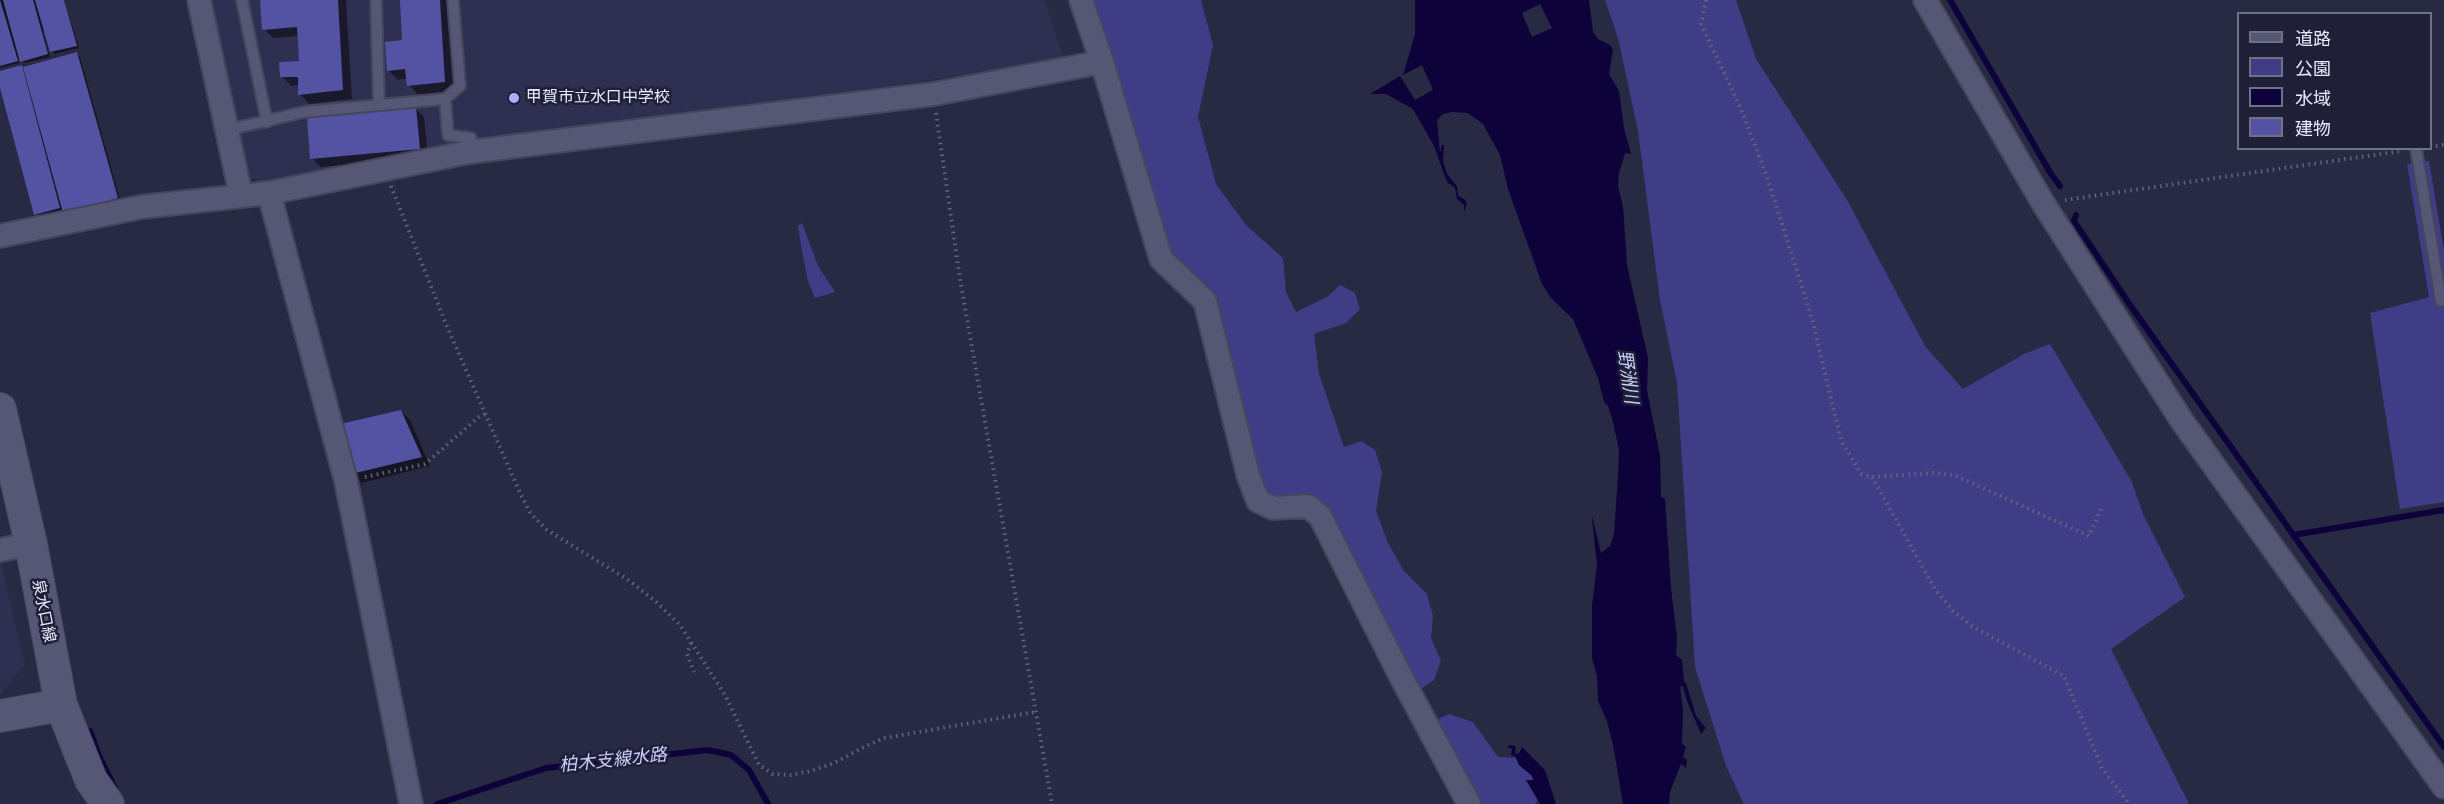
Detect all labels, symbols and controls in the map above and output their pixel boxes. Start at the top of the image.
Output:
legend [2237,12,2432,150]
text: 道路 [2295,28,2331,50]
text: 公園 [2295,58,2331,80]
place label: 甲賀市立水口中学校 [526,88,670,108]
text: 水域 [2295,88,2331,110]
marker: 甲賀市立水口中学校 [507,91,521,105]
text: 建物 [2295,118,2331,140]
water label: 野洲川 [1613,349,1641,405]
street label: 泉水口線 [27,578,59,644]
water label: 柏木支線水路 [558,745,668,777]

